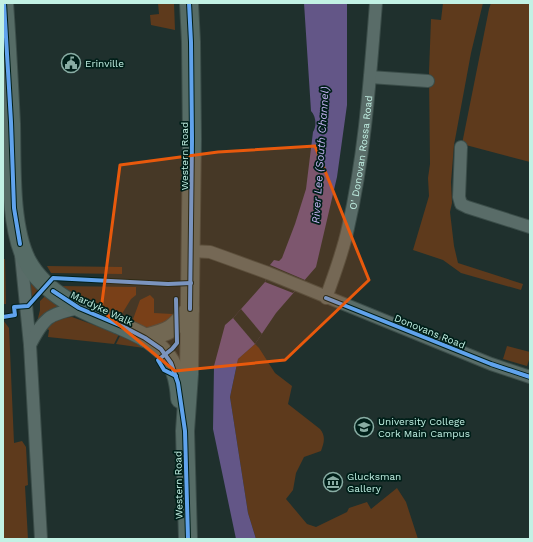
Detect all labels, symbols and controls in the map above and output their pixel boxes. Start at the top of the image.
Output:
public building icon: Erinville [60,52,82,74]
place label: Erinville [85,58,124,69]
water label: River Lee (South Channel) [309,86,332,224]
street label: O' Donovan Rossa Road [347,95,374,211]
street label: Western Road [179,122,190,190]
street label: Mardyke Walk [69,289,135,328]
street label: Donovans Road [393,312,467,351]
school or university icon: University College Cork Main Campus [353,416,375,438]
place label: University College Cork Main Campus [378,416,470,439]
street label: Western Road [172,451,185,519]
museum icon: Glucksman Gallery [322,471,344,493]
place label: Glucksman Gallery [347,471,401,494]

